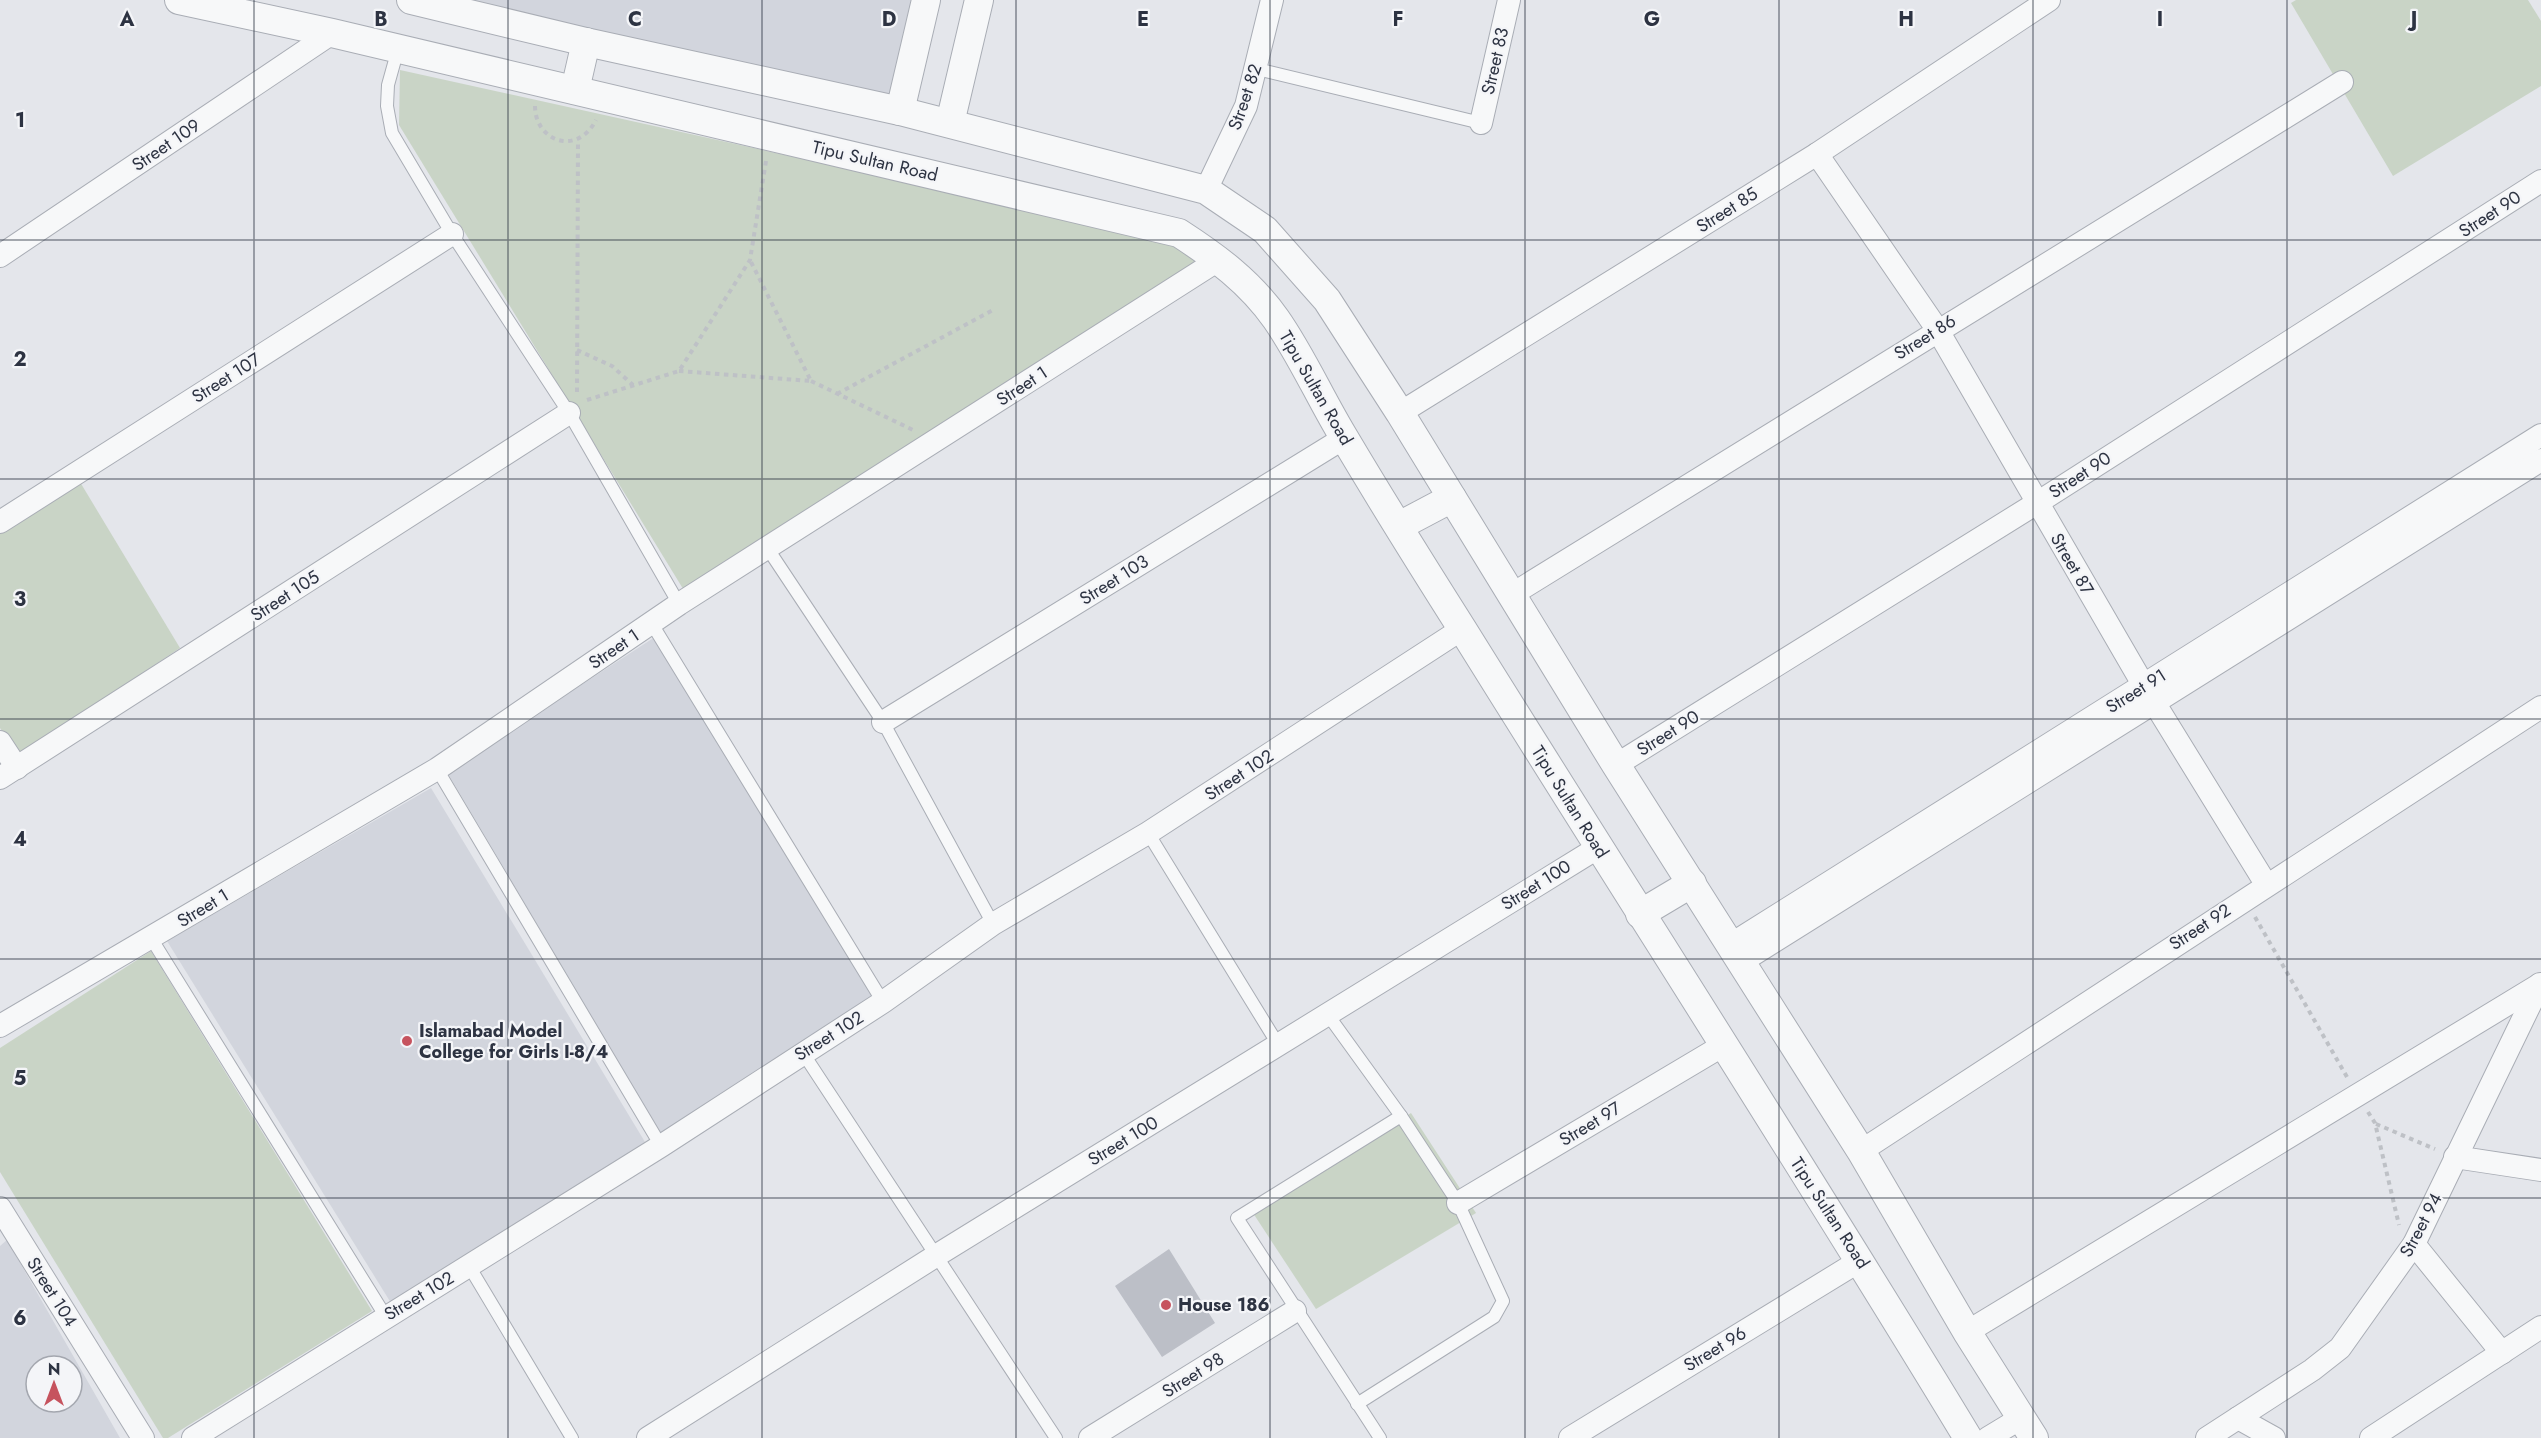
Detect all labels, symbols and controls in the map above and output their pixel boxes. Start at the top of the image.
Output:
text: A [119,5,135,34]
text: B [374,5,388,34]
text: C [628,5,642,34]
text: D [882,5,896,34]
text: E [1137,5,1149,34]
text: F [1392,5,1404,34]
text: G [1644,5,1660,34]
text: H [1898,5,1914,34]
text: I [2157,5,2163,34]
text: J [2407,5,2417,34]
street label: Street 83 [1475,25,1515,97]
street label: Street 82 [1222,60,1268,134]
text: 1 [15,106,25,135]
street label: Street 109 [127,113,205,177]
street label: Tipu Sultan Road [810,134,940,188]
street label: Street 85 [1691,181,1763,239]
street label: Street 90 [2454,184,2526,244]
street label: Street 86 [1889,308,1961,366]
street label: Tipu Sultan Road [1273,326,1359,450]
text: 2 [13,345,27,374]
street label: Street 107 [187,346,266,409]
street label: Street 1 [991,360,1053,412]
street label: Street 90 [2044,445,2116,505]
street label: Street 87 [2044,528,2100,600]
street label: Street 103 [1074,548,1154,611]
street label: Street 105 [245,564,325,628]
text: 3 [14,585,26,614]
street label: Street 1 [583,622,645,676]
street label: Street 91 [2101,662,2171,720]
street label: Street 90 [1632,703,1705,762]
street label: Tipu Sultan Road [1525,741,1615,863]
street label: Street 102 [1199,743,1279,807]
text: 4 [13,825,27,854]
street label: Street 100 [1496,853,1576,917]
street label: Street 1 [172,882,234,934]
street label: Street 92 [2164,897,2236,957]
street label: Street 102 [789,1004,869,1068]
place label: Islamabad Model College for Girls I-8/4 [419,1018,608,1065]
marker: Islamabad Model College for Girls I-8/4 [400,1034,414,1048]
text: 5 [14,1064,27,1093]
street label: Street 97 [1554,1095,1626,1153]
street label: Street 100 [1083,1110,1163,1172]
street label: Tipu Sultan Road [1784,1152,1876,1274]
street label: Street 94 [2393,1188,2449,1262]
street label: Street 104 [20,1252,84,1332]
street label: Street 102 [379,1265,459,1327]
place label: House 186 [1178,1292,1270,1318]
marker: House 186 [1159,1298,1173,1312]
text: 6 [13,1304,27,1333]
street label: Street 96 [1679,1320,1751,1378]
street label: Street 98 [1157,1346,1229,1404]
north arrow [24,1354,84,1414]
text: N [48,1358,60,1381]

